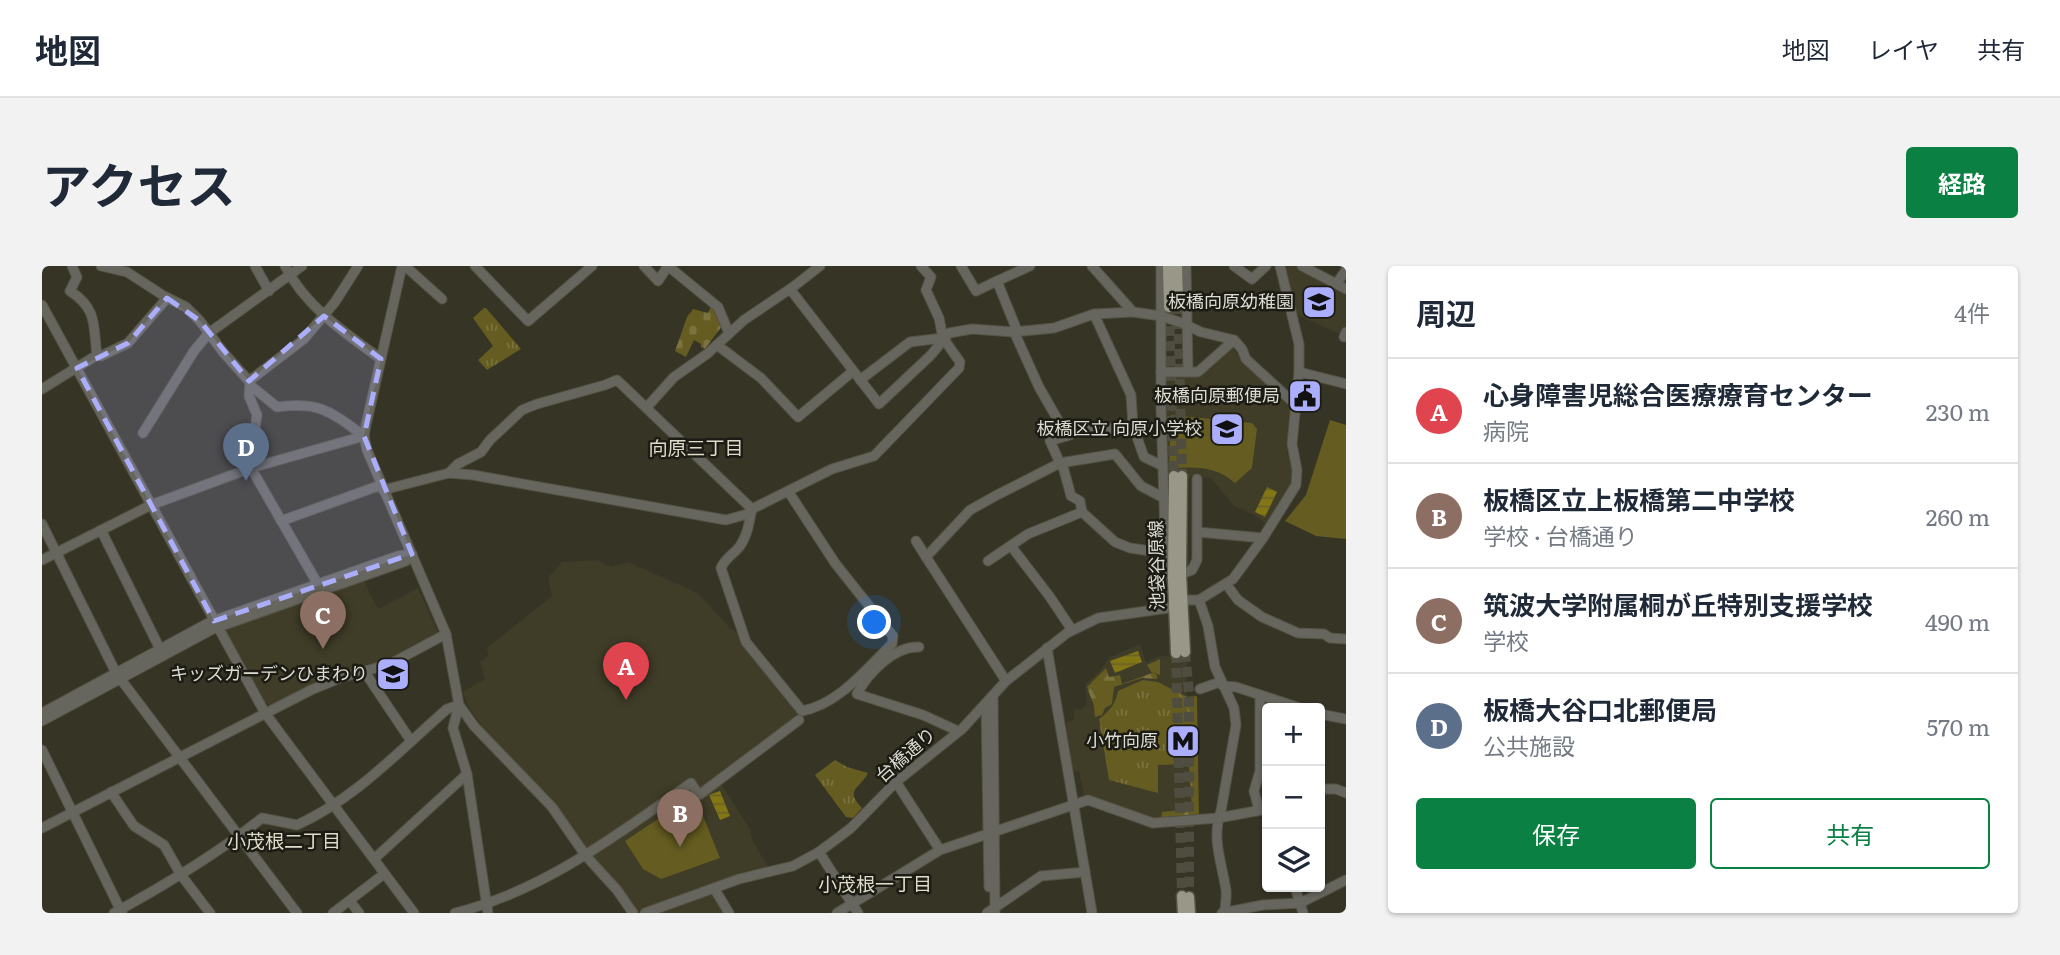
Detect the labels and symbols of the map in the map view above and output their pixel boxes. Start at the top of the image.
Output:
school or university icon: 板橋向原幼稚園 [1300,283,1338,321]
place label: 板橋向原幼稚園 [1168,287,1294,314]
public building icon: 板橋向原郵便局 [1286,377,1324,415]
place label: 板橋向原郵便局 [1154,381,1280,408]
school or university icon: 板橋区立 向原小学校 [1208,410,1246,448]
place label: 板橋区立 向原小学校 [1036,414,1202,441]
pin: D [223,423,269,481]
district label: 向原三丁目 [648,433,744,461]
street label: 池袋谷原線 [1141,520,1170,610]
pin: C [300,591,346,649]
your location [857,605,891,639]
pin: A [603,642,649,700]
school or university icon: キッズガーデンひまわり [374,655,412,693]
place label: キッズガーデンひまわり [170,659,368,686]
street label: 台橋通り [869,720,941,788]
metro station icon: 小竹向原 [1164,722,1202,760]
place label: 小竹向原 [1086,726,1158,753]
pin: B [657,789,703,847]
district label: 小茂根二丁目 [227,826,341,854]
district label: 小茂根一丁目 [818,869,932,897]

